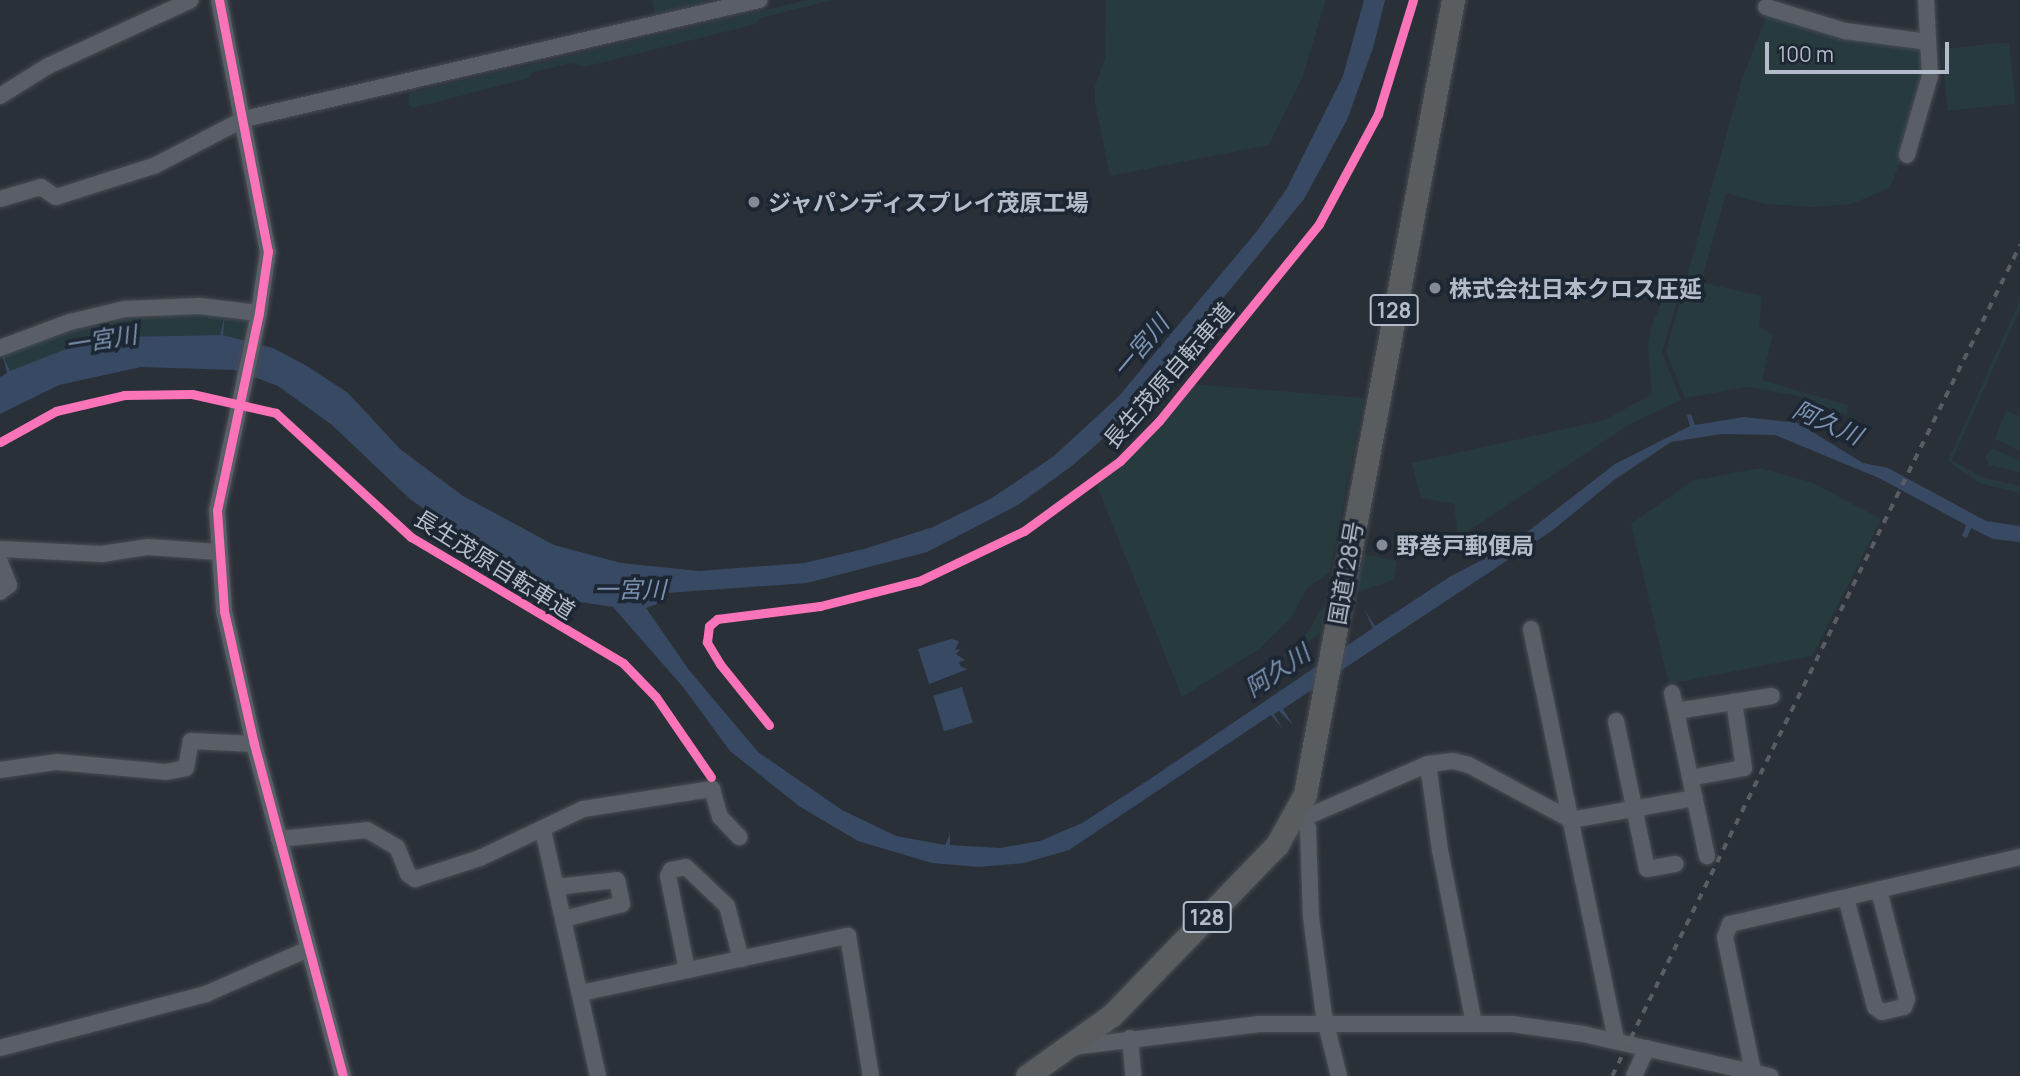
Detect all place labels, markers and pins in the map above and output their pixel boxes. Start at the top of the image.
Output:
place label: ジャパンディスプレイ茂原工場 [768,188,1090,216]
marker: ジャパンディスプレイ茂原工場 [746,194,762,210]
place label: 株式会社日本クロス圧延 [1449,274,1702,302]
marker: 株式会社日本クロス圧延 [1427,280,1443,296]
place label: 野巻戸郵便局 [1396,531,1534,559]
marker: 野巻戸郵便局 [1374,537,1390,553]

